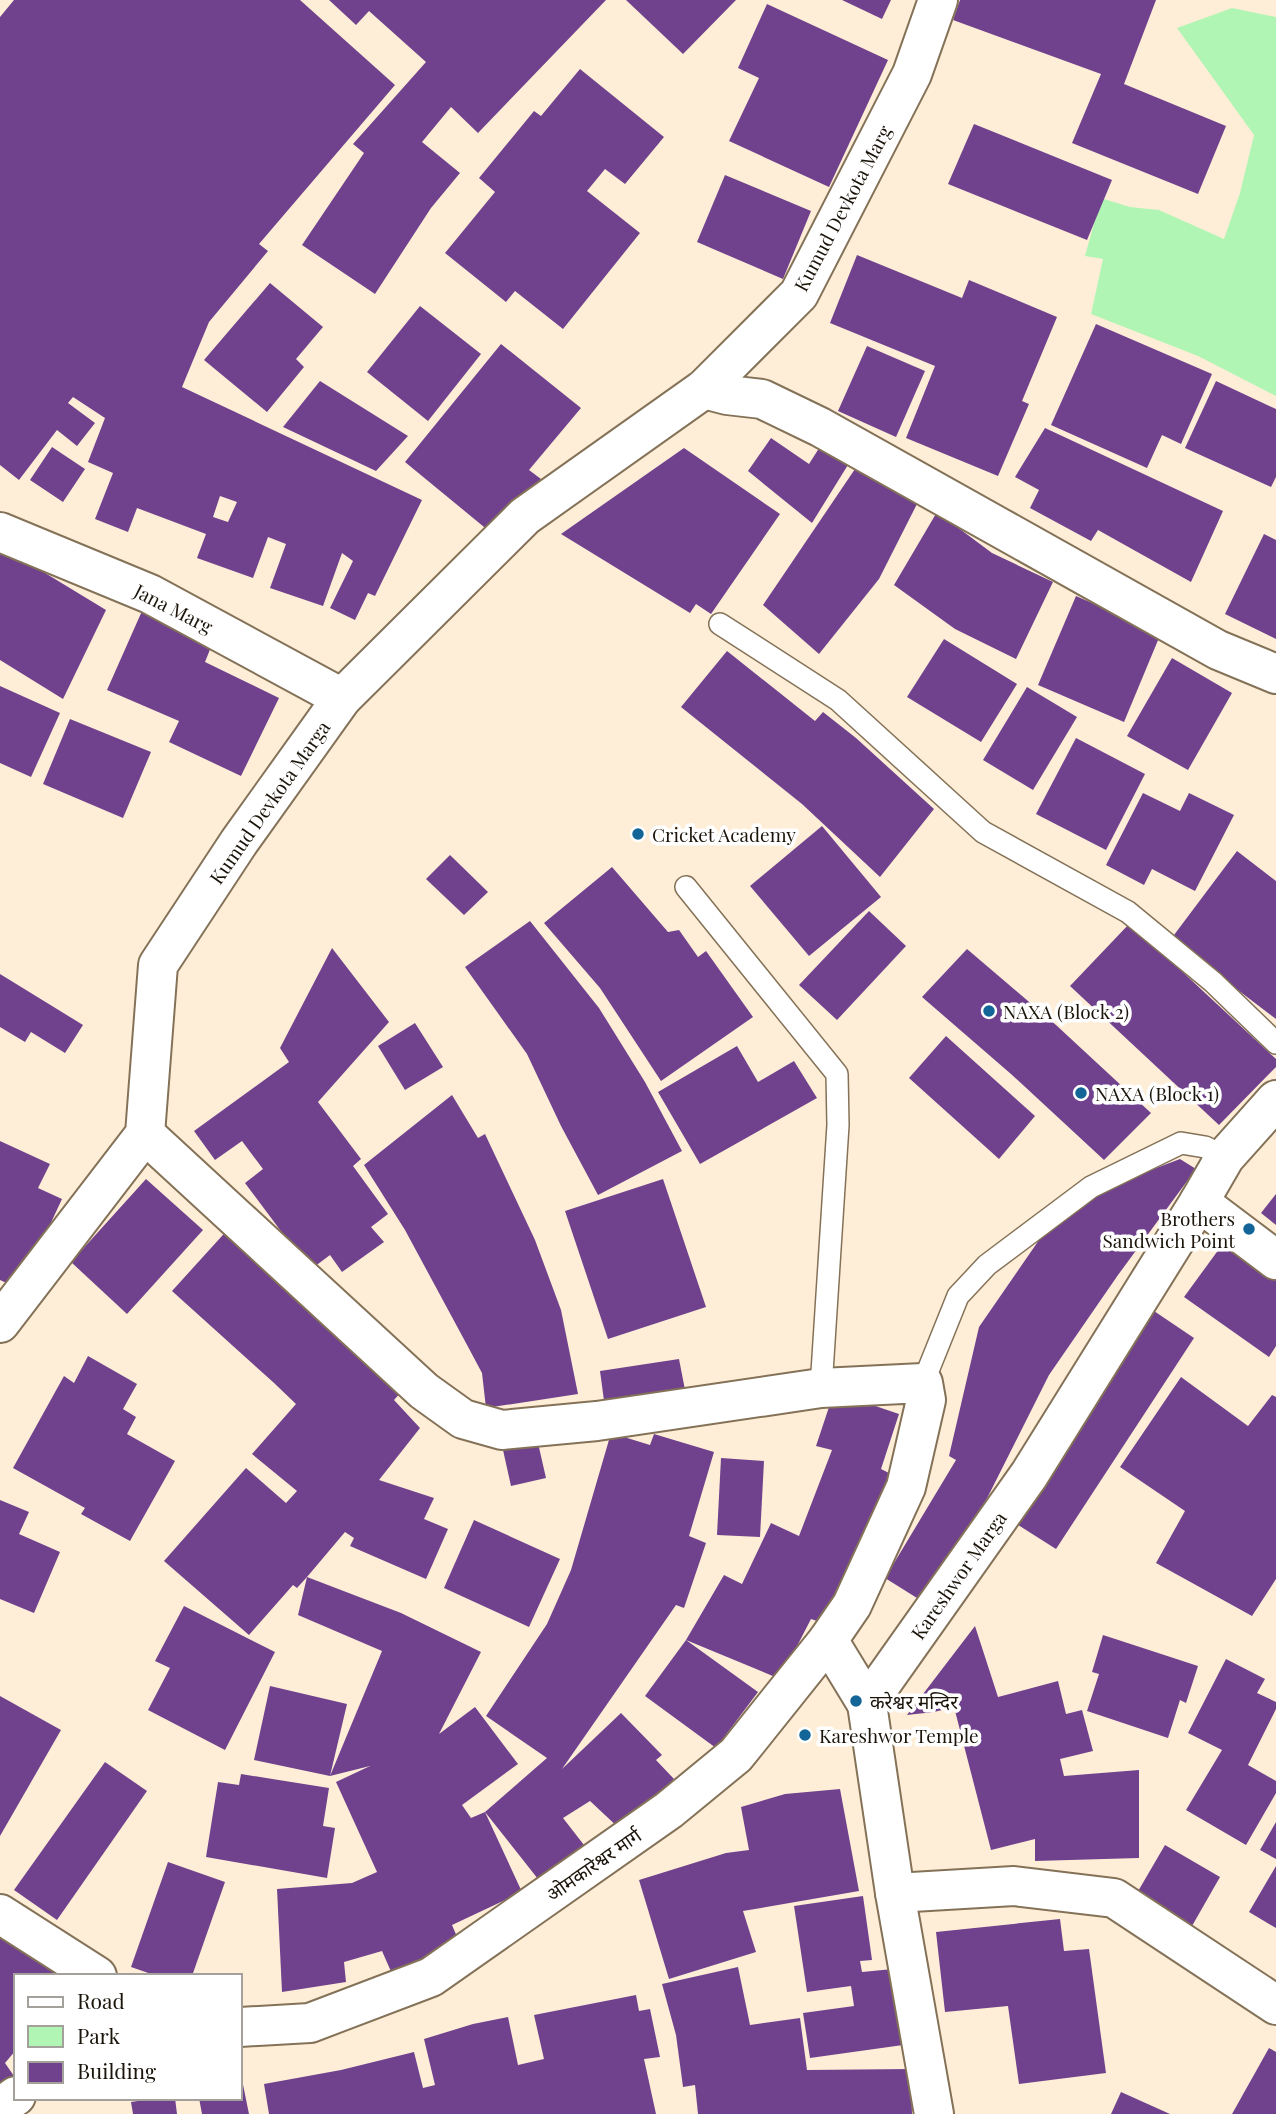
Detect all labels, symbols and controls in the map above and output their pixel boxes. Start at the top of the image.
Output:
street label: Kumud Devkota Marg [787,120,897,296]
street label: Jana Marg [129,577,218,639]
street label: Kumud Devkota Marga [203,715,336,889]
place label: Cricket Academy [652,821,796,847]
marker: Cricket Academy [630,826,646,842]
place label: NAXA (Block 2) [1003,998,1129,1024]
marker: NAXA (Block 2) [981,1003,997,1019]
place label: NAXA (Block 1) [1095,1080,1219,1106]
marker: NAXA (Block 1) [1073,1085,1089,1101]
place label: Brothers Sandwich Point [1103,1205,1235,1253]
marker: Brothers Sandwich Point [1241,1221,1257,1237]
street label: Kareshwor Marga [904,1505,1012,1644]
place label: करेश्वर मन्दिर [870,1688,959,1714]
marker: करेश्वर मन्दिर [848,1693,864,1709]
place label: Kareshwor Temple [819,1722,979,1748]
marker: Kareshwor Temple [797,1727,813,1743]
street label: ओमकारेश्वर मार्ग [540,1821,647,1906]
legend [14,1974,242,2100]
text: Road [77,1986,125,2014]
text: Park [77,2021,121,2049]
text: Building [77,2056,156,2084]

